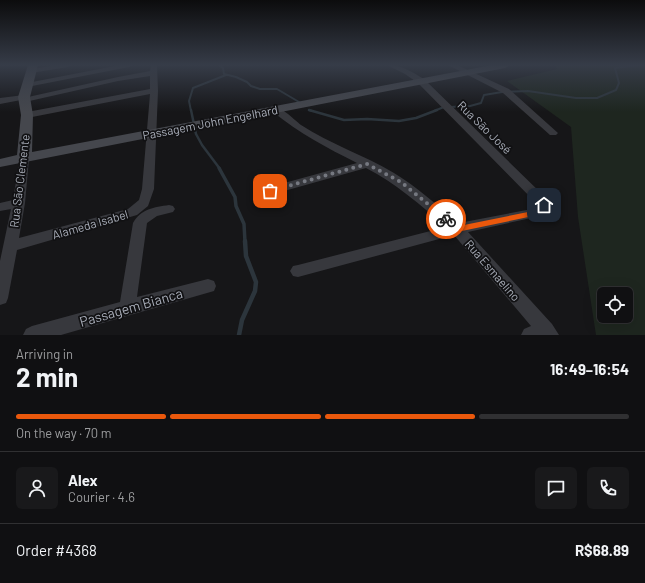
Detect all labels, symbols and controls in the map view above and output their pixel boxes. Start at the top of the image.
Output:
street label: Rua São José [455,98,515,156]
street label: Passagem John Engelhard [141,102,279,142]
street label: Rua São Clemente [6,133,32,229]
pin [253,174,287,208]
icon: bag [259,180,281,202]
pin [527,188,561,222]
icon: home [533,194,555,216]
courier [426,199,466,239]
street label: Alameda Isabel [51,207,129,241]
icon: bike [435,208,457,230]
street label: Rua Esmaelino [463,237,523,303]
street label: Passagem Bianca [77,284,185,330]
map controls [597,287,633,323]
button: locate [597,287,633,323]
text: Arriving in [16,346,73,362]
text: 16:49–16:54 [550,360,629,378]
text: 2 min [16,361,78,392]
text: On the way · 70 m [16,425,111,441]
button: person [16,467,58,509]
button: chat [535,467,577,509]
button: phone [587,467,629,509]
text: Alex [68,471,98,489]
text: Courier · 4.6 [68,489,135,505]
text: Order #4368 [16,541,97,559]
text: R$68.89 [575,541,629,559]

